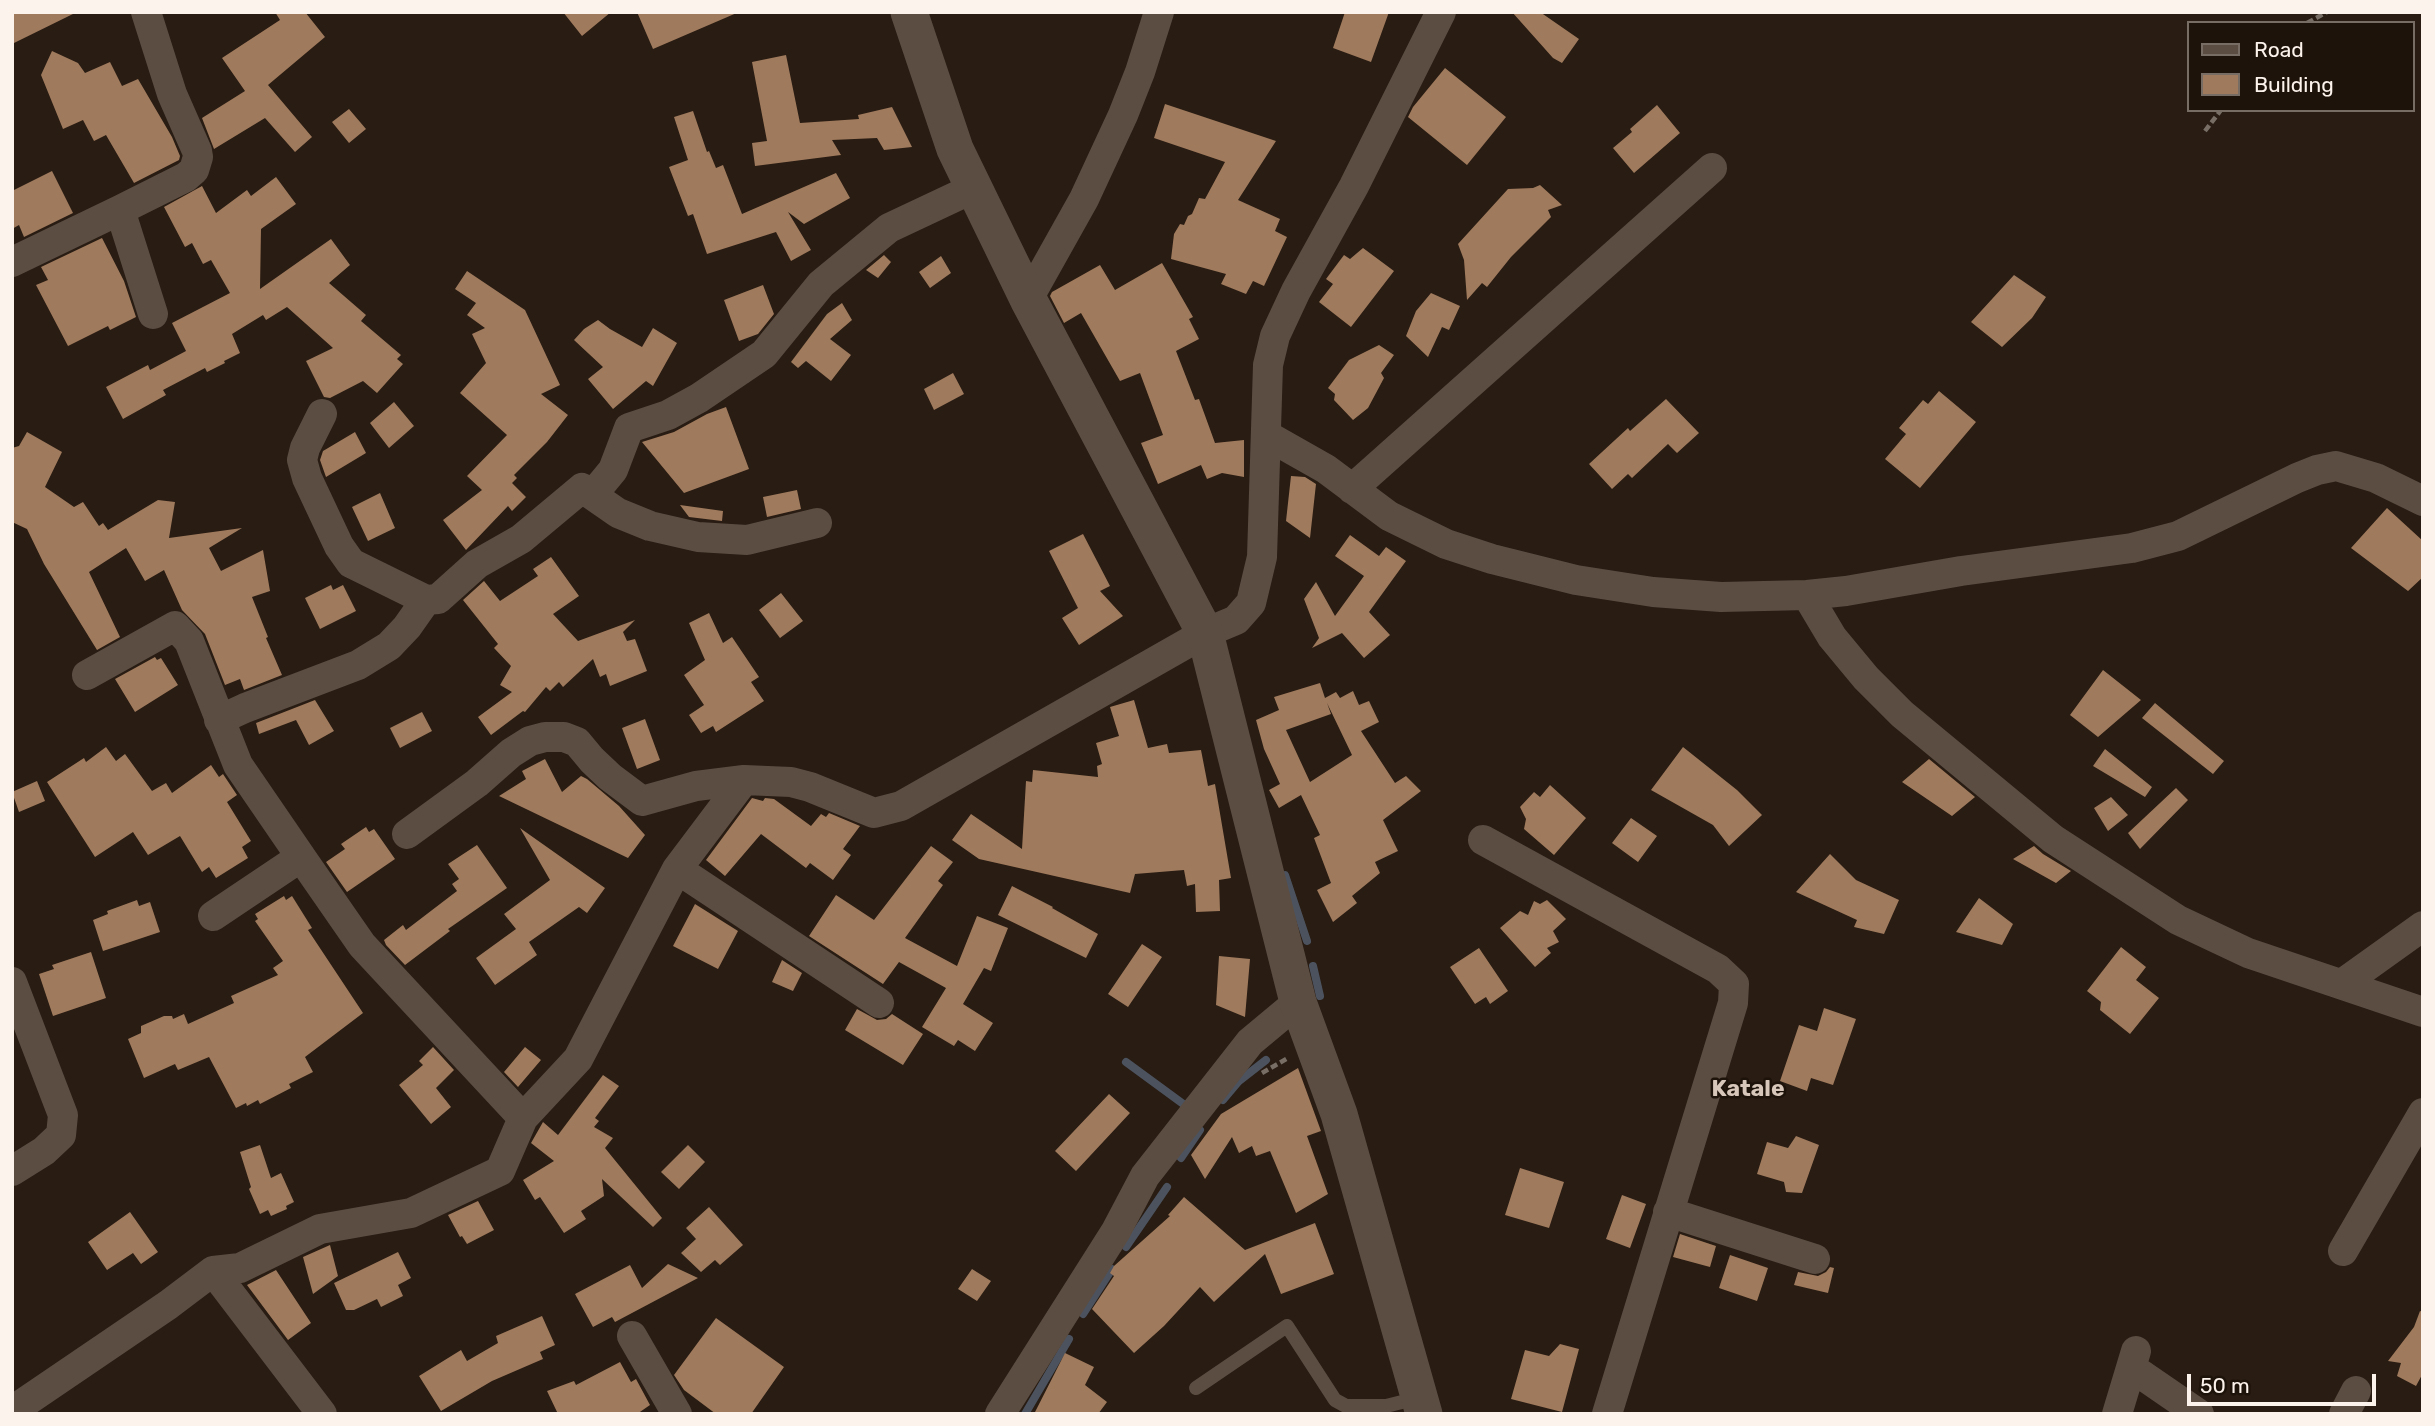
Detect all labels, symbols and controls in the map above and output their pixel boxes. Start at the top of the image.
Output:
legend [2186,21,2414,112]
text: Road [2254,37,2304,62]
text: Building [2254,72,2334,97]
district label: Katale [1711,1075,1785,1103]
scale bar [2190,1360,2379,1404]
text: 50 m [2200,1373,2250,1398]

